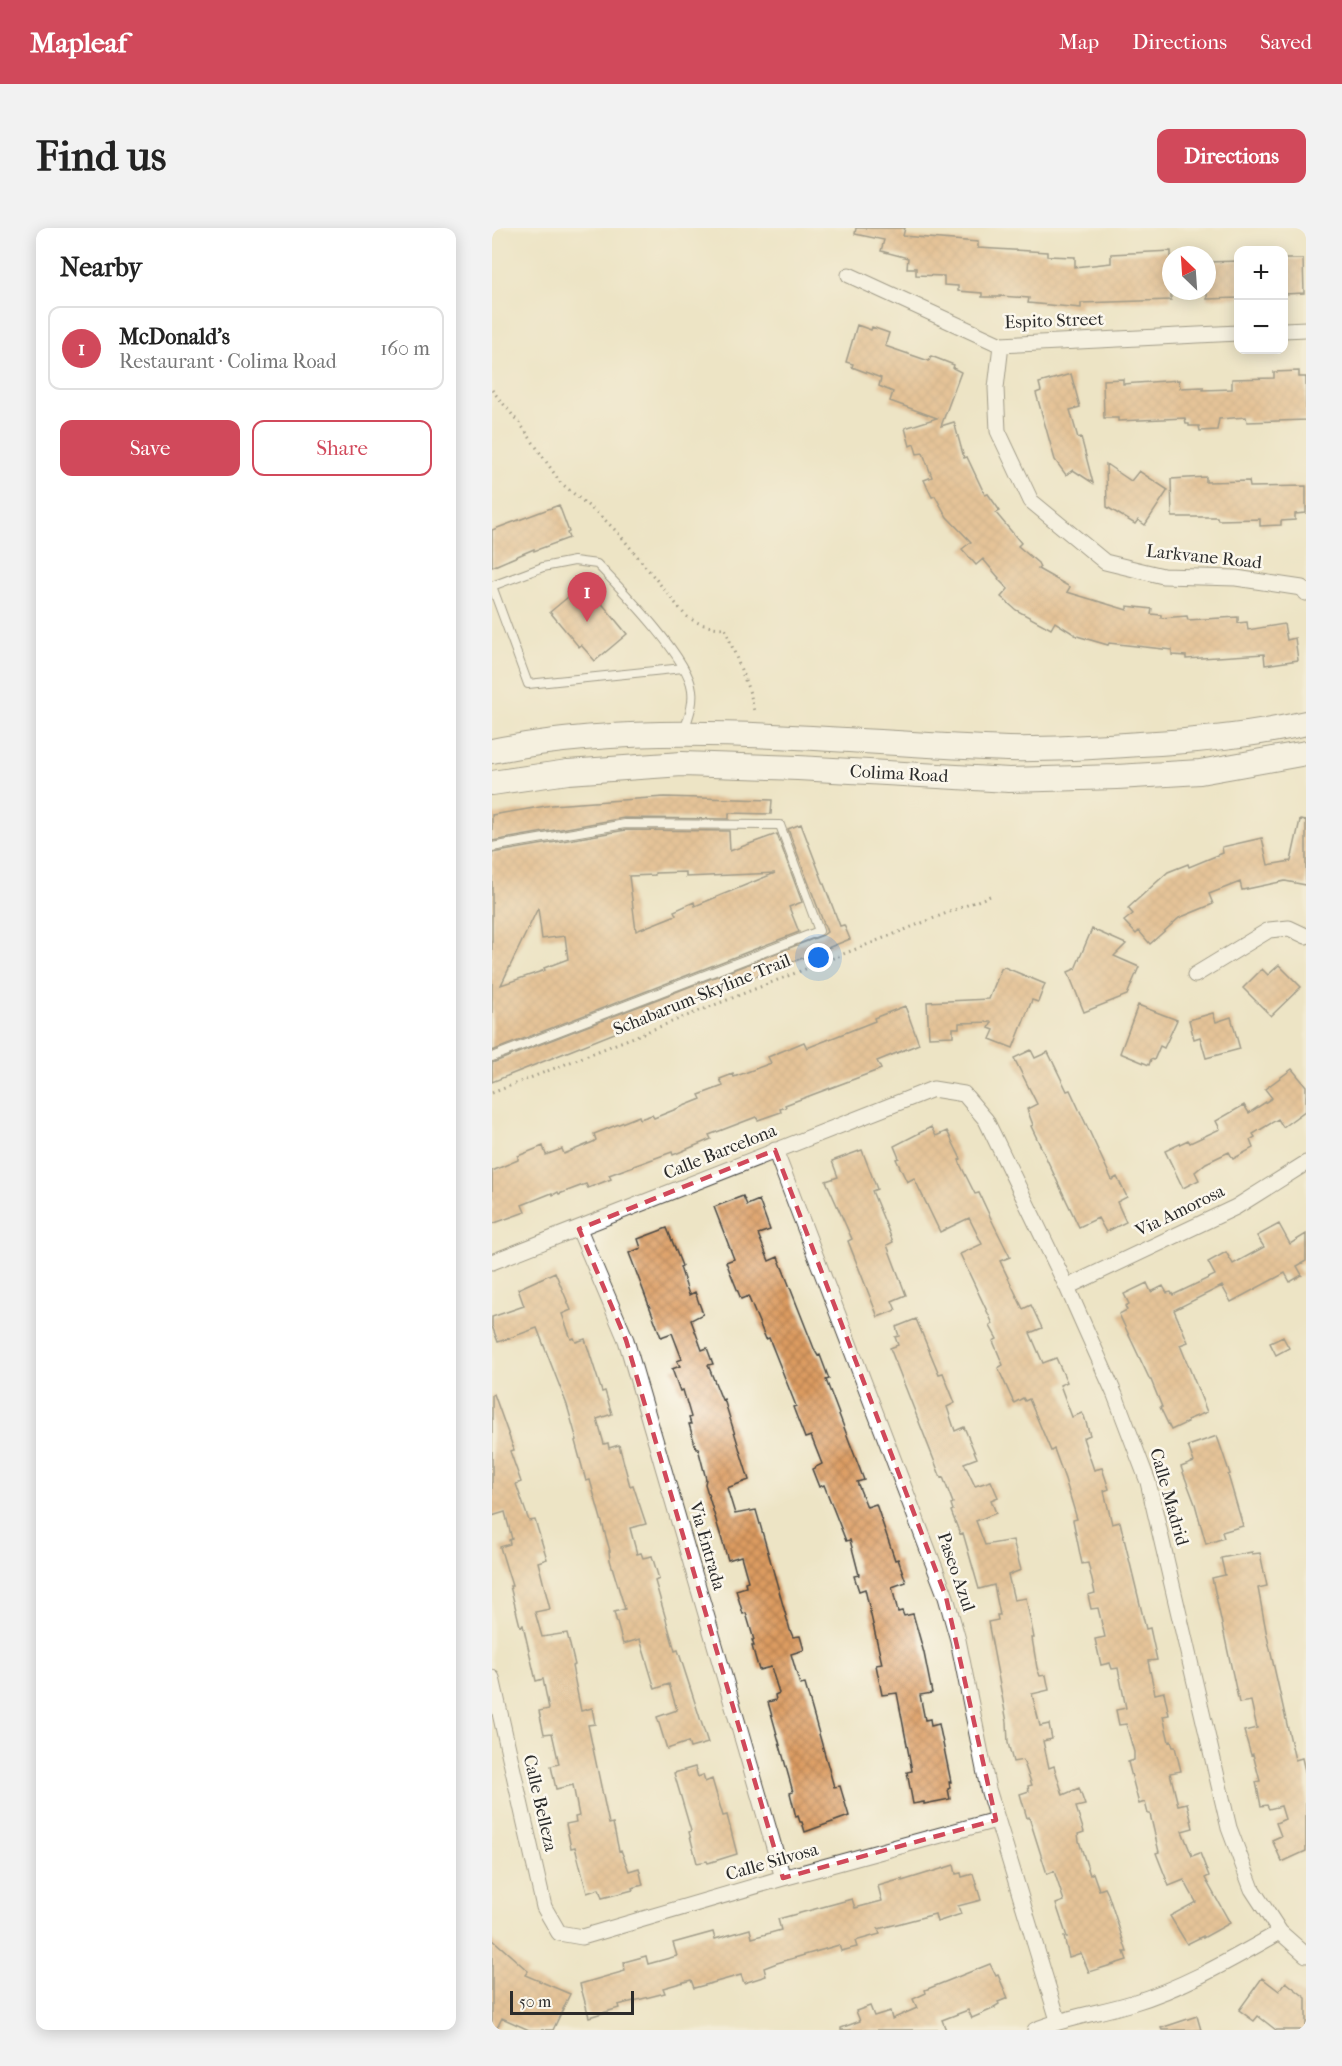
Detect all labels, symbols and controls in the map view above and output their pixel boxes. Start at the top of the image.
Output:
text: Mapleaf [30,26,127,59]
text: Map [1059,30,1099,54]
text: Directions [1132,30,1227,54]
text: Saved [1260,30,1312,54]
button: Directions [1157,129,1306,183]
text: Find us [36,132,166,181]
north arrow [1162,246,1216,300]
map controls [1234,246,1288,354]
button: + [1234,246,1288,300]
text: Nearby [60,252,142,283]
button: − [1234,300,1288,354]
street label: Espito Street [1004,309,1105,333]
text: McDonald's [119,324,230,350]
text: 1 [78,337,85,360]
text: 160 m [380,337,430,360]
text: Restaurant · Colima Road [119,350,337,373]
button: Save [60,420,240,476]
button: Share [252,420,432,476]
street label: Larkvane Road [1145,540,1263,574]
pin: 1 [568,572,607,622]
street label: Colima Road [849,761,949,787]
your location [804,943,833,972]
street label: Schabarum-Skyline Trail [610,950,794,1040]
street label: Calle Barcelona [660,1120,780,1184]
street label: Via Amorosa [1131,1180,1229,1242]
street label: Calle Madrid [1145,1446,1193,1548]
street label: Via Entrada [684,1498,730,1593]
street label: Paseo Azul [933,1530,979,1614]
street label: Calle Belleza [519,1753,561,1854]
street label: Calle Silvosa [723,1839,821,1885]
scale bar [510,1988,634,2016]
text: 50 m [519,1992,551,2011]

